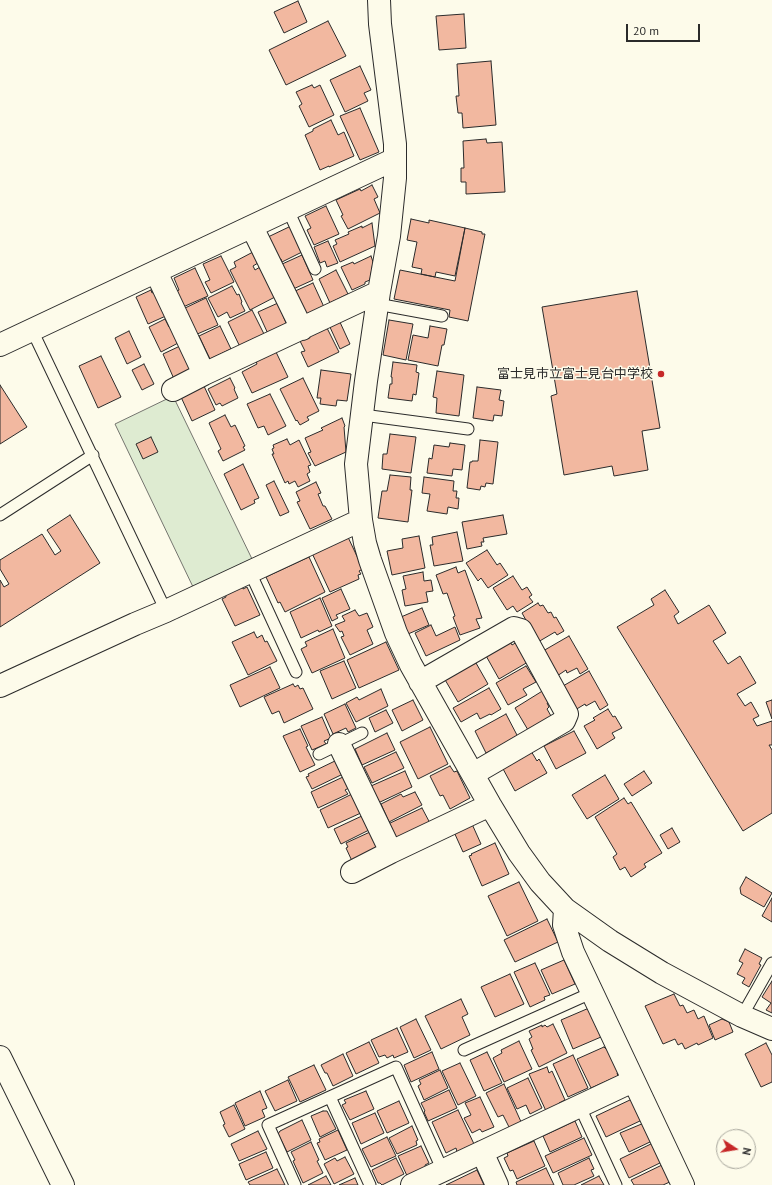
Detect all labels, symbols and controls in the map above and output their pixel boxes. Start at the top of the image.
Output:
scale bar [628,16,702,42]
text: 20 m [633,23,659,38]
place label: 富士見市立富士見台中学校 [497,366,653,382]
marker: 富士見市立富士見台中学校 [656,369,666,379]
north arrow [716,1129,756,1169]
text: N [739,1146,754,1156]

